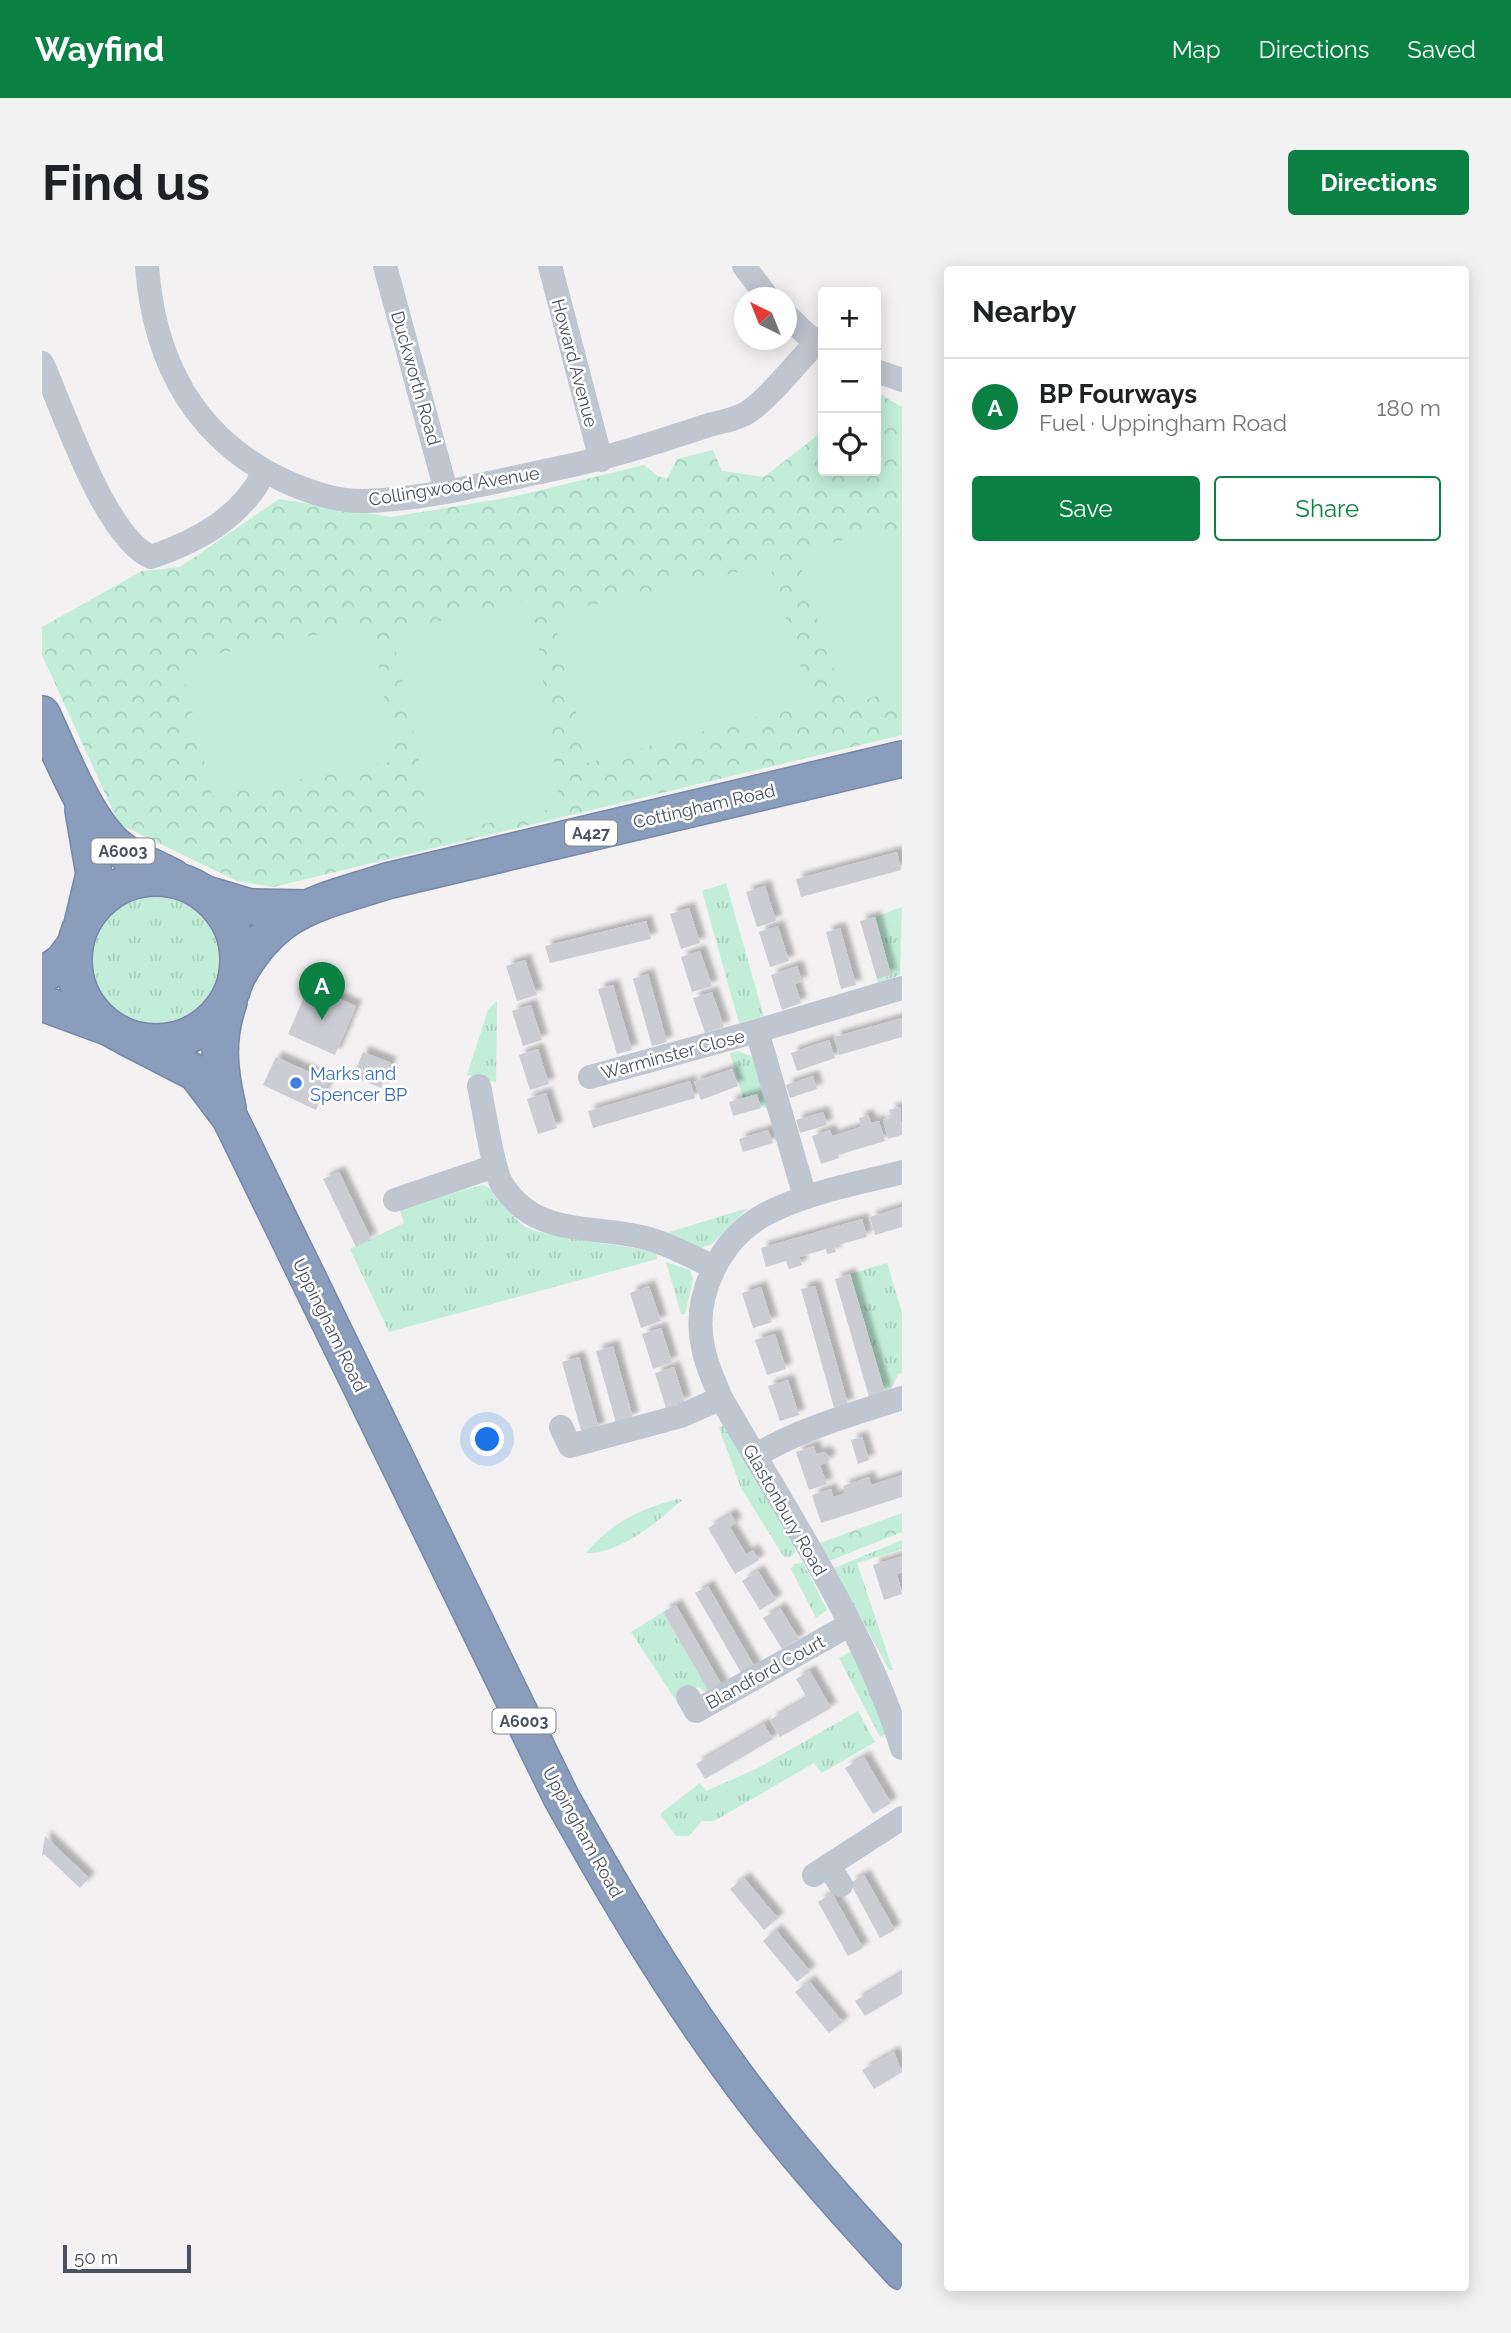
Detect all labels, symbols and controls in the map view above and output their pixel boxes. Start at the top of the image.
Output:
text: Wayfind [35,30,164,69]
text: Map [1172,35,1221,64]
text: Directions [1259,35,1369,64]
text: Saved [1407,35,1476,64]
button: Directions [1288,150,1469,215]
text: Find us [42,154,210,211]
north arrow [734,287,797,350]
map controls [818,287,881,476]
button: + [818,287,881,350]
text: Nearby [972,294,1076,329]
street label: Howard Avenue [548,296,602,430]
street label: Duckworth Road [387,308,445,448]
button: − [818,350,881,413]
text: BP Fourways [1039,379,1197,409]
text: A [987,394,1003,421]
text: 180 m [1376,394,1441,421]
text: Fuel · Uppingham Road [1039,409,1287,436]
button: locate [818,413,881,476]
street label: Collingwood Avenue [367,462,541,510]
button: Save [972,476,1200,541]
button: Share [1214,476,1441,541]
street label: Cottingham Road [631,779,777,833]
road number: A427 [565,820,617,846]
road number: A6003 [92,838,154,864]
pin: A [299,962,345,1020]
street label: Warminster Close [599,1025,748,1083]
place label: Marks and Spencer BP [310,1063,407,1105]
marker: Marks and Spencer BP [288,1075,304,1091]
street label: Uppingham Road [289,1255,371,1395]
your location [470,1422,504,1456]
street label: Glastonbury Road [739,1440,831,1580]
street label: Blandford Court [702,1631,828,1713]
road number: A6003 [492,1708,556,1734]
street label: Uppingham Road [538,1763,628,1901]
scale bar [63,2242,191,2274]
text: 50 m [74,2246,118,2268]

